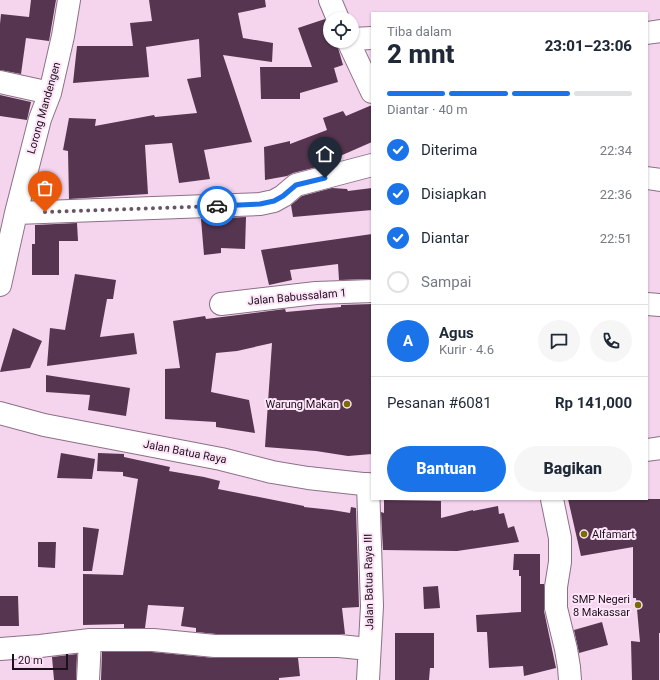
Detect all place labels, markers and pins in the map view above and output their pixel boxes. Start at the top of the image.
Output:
pin [308,137,342,178]
pin [28,171,62,212]
place label: Warung Makan [265,398,339,411]
marker: Warung Makan [342,399,352,409]
place label: Alfamart [592,528,635,541]
marker: Alfamart [579,529,589,539]
place label: SMP Negeri 8 Makassar [572,593,630,619]
marker: SMP Negeri 8 Makassar [633,600,643,610]

